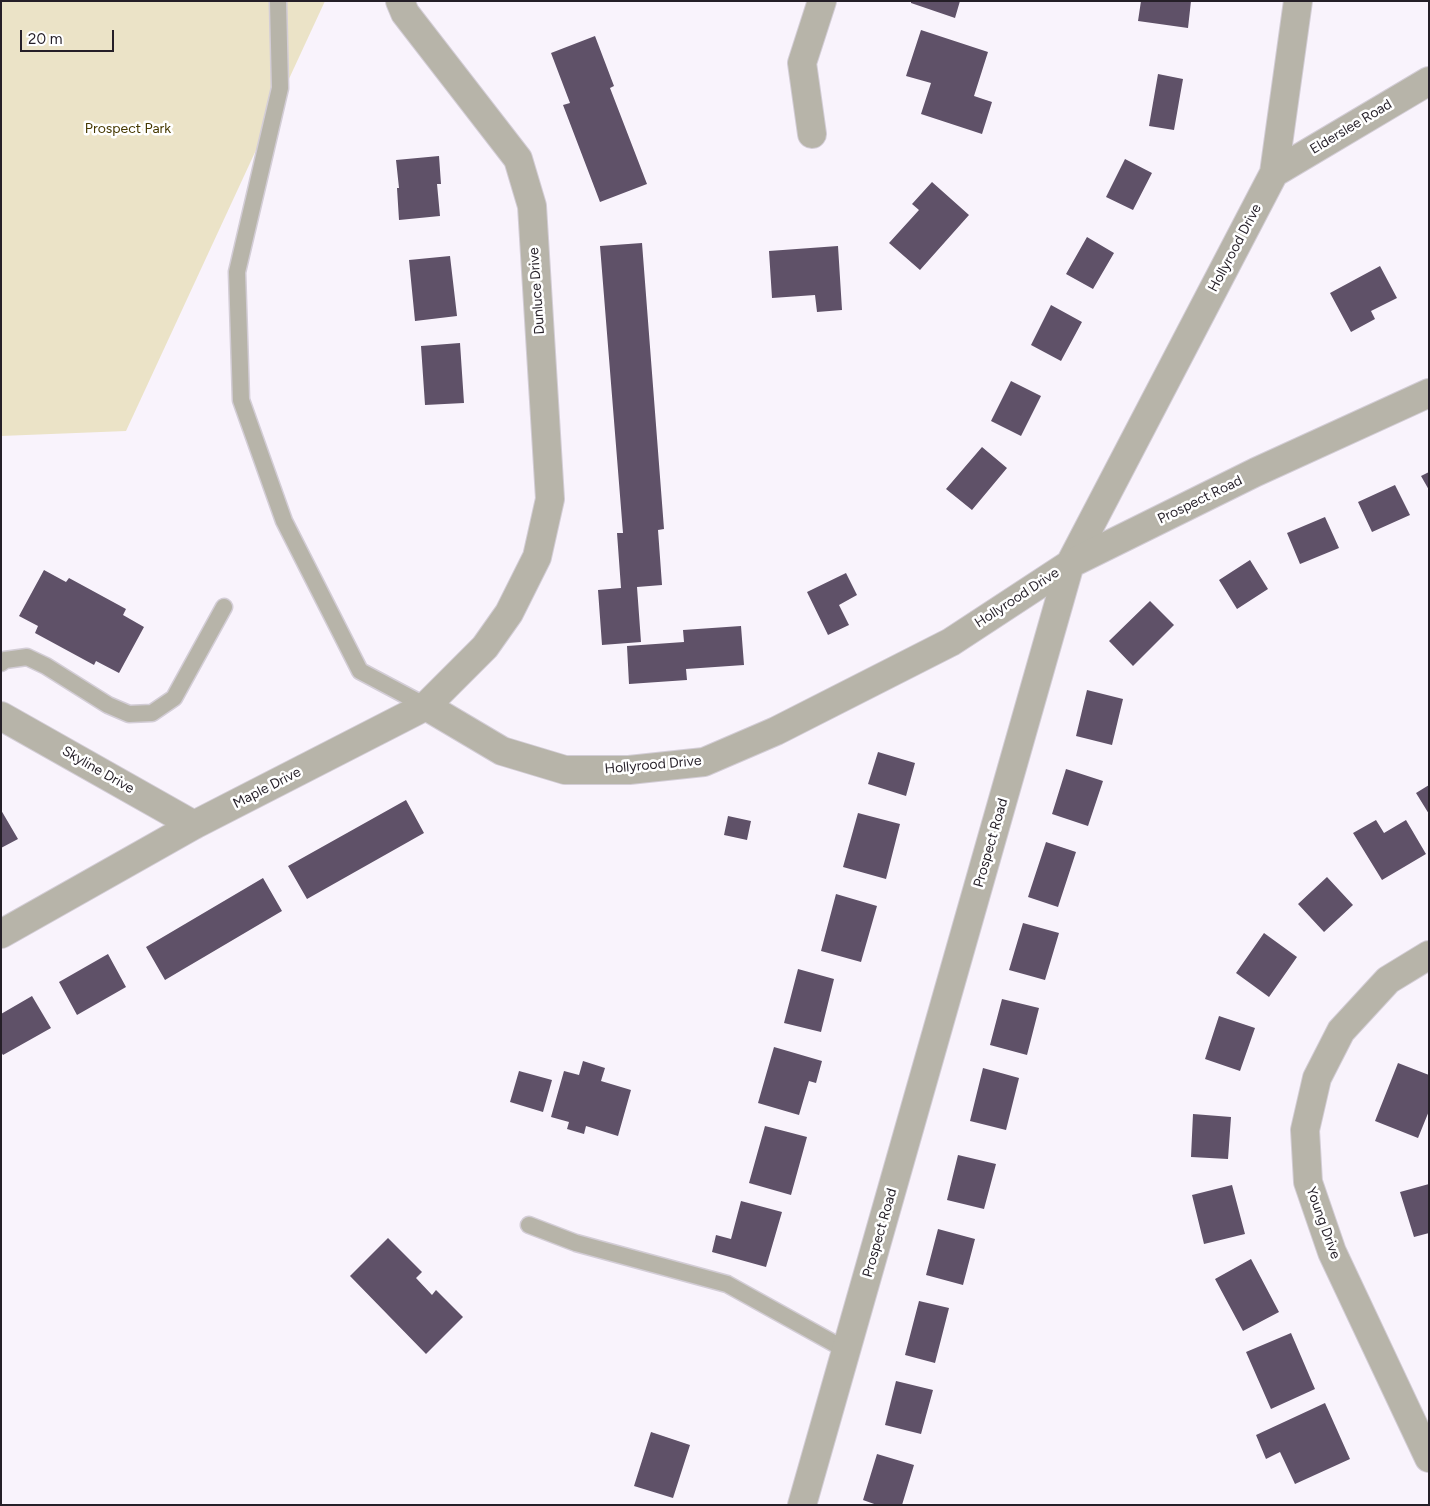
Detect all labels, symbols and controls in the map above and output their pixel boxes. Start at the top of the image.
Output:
scale bar [22,20,116,52]
text: 20 m [28,30,62,48]
street label: Elderslee Road [1307,96,1395,158]
park label: Prospect Park [85,121,171,137]
street label: Hollyrood Drive [1205,201,1265,295]
street label: Dunluce Drive [526,247,548,335]
street label: Prospect Road [1155,472,1245,528]
street label: Hollyrood Drive [972,564,1062,632]
street label: Skyline Drive [59,743,137,797]
street label: Hollyrood Drive [604,752,702,778]
street label: Maple Drive [230,764,304,812]
street label: Prospect Road [970,797,1012,889]
street label: Young Drive [1302,1185,1344,1261]
street label: Prospect Road [859,1187,901,1279]

